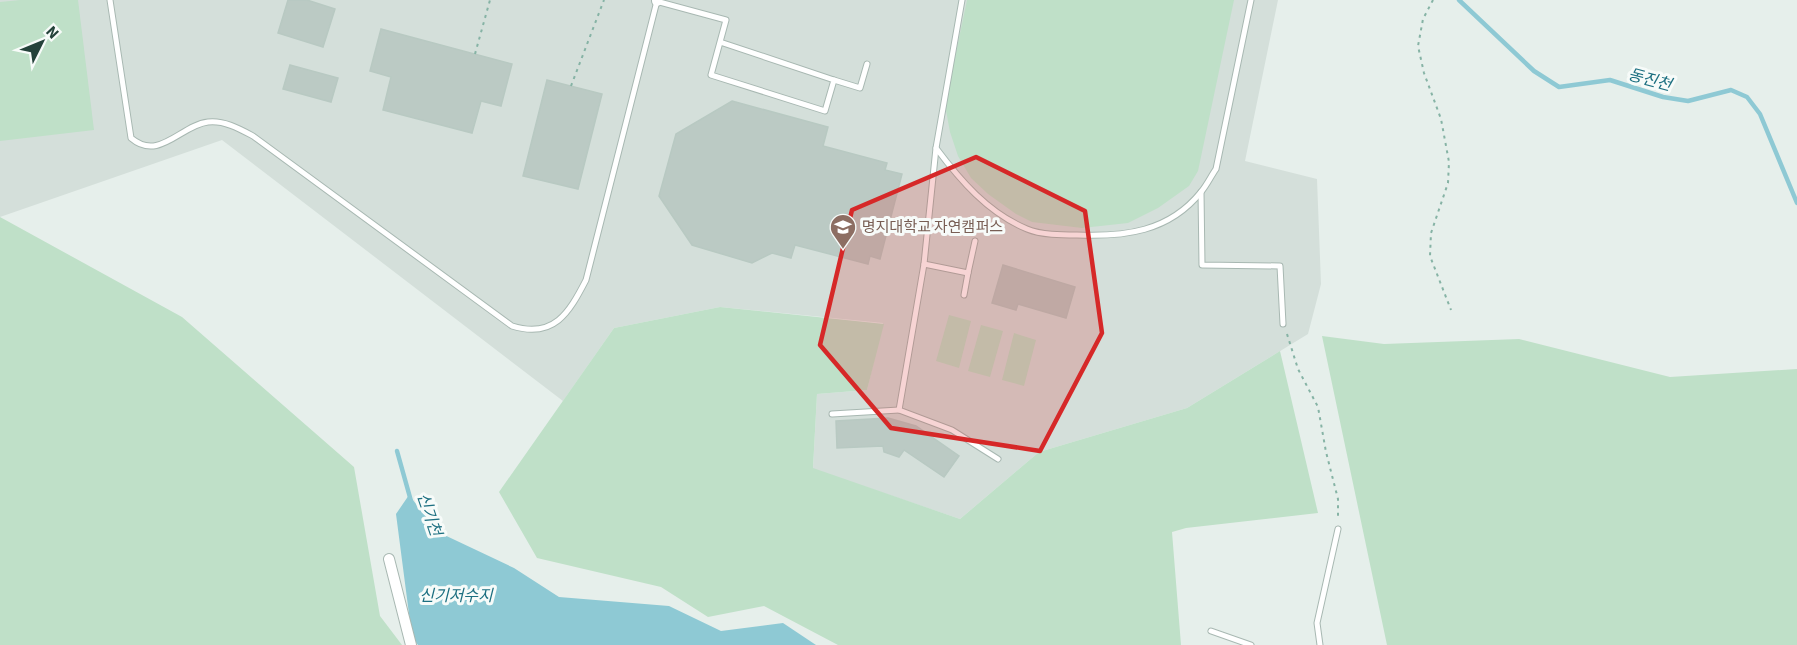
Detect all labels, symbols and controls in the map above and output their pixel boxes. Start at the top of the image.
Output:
north arrow [12,12,72,72]
text: N [41,21,64,44]
water label: 동진천 [1626,64,1676,97]
school or university icon: 명지대학교 자연캠퍼스 [828,212,858,250]
place label: 명지대학교 자연캠퍼스 [862,217,1003,238]
water label: 신기천 [411,490,447,541]
water label: 신기저수지 [419,585,494,607]

